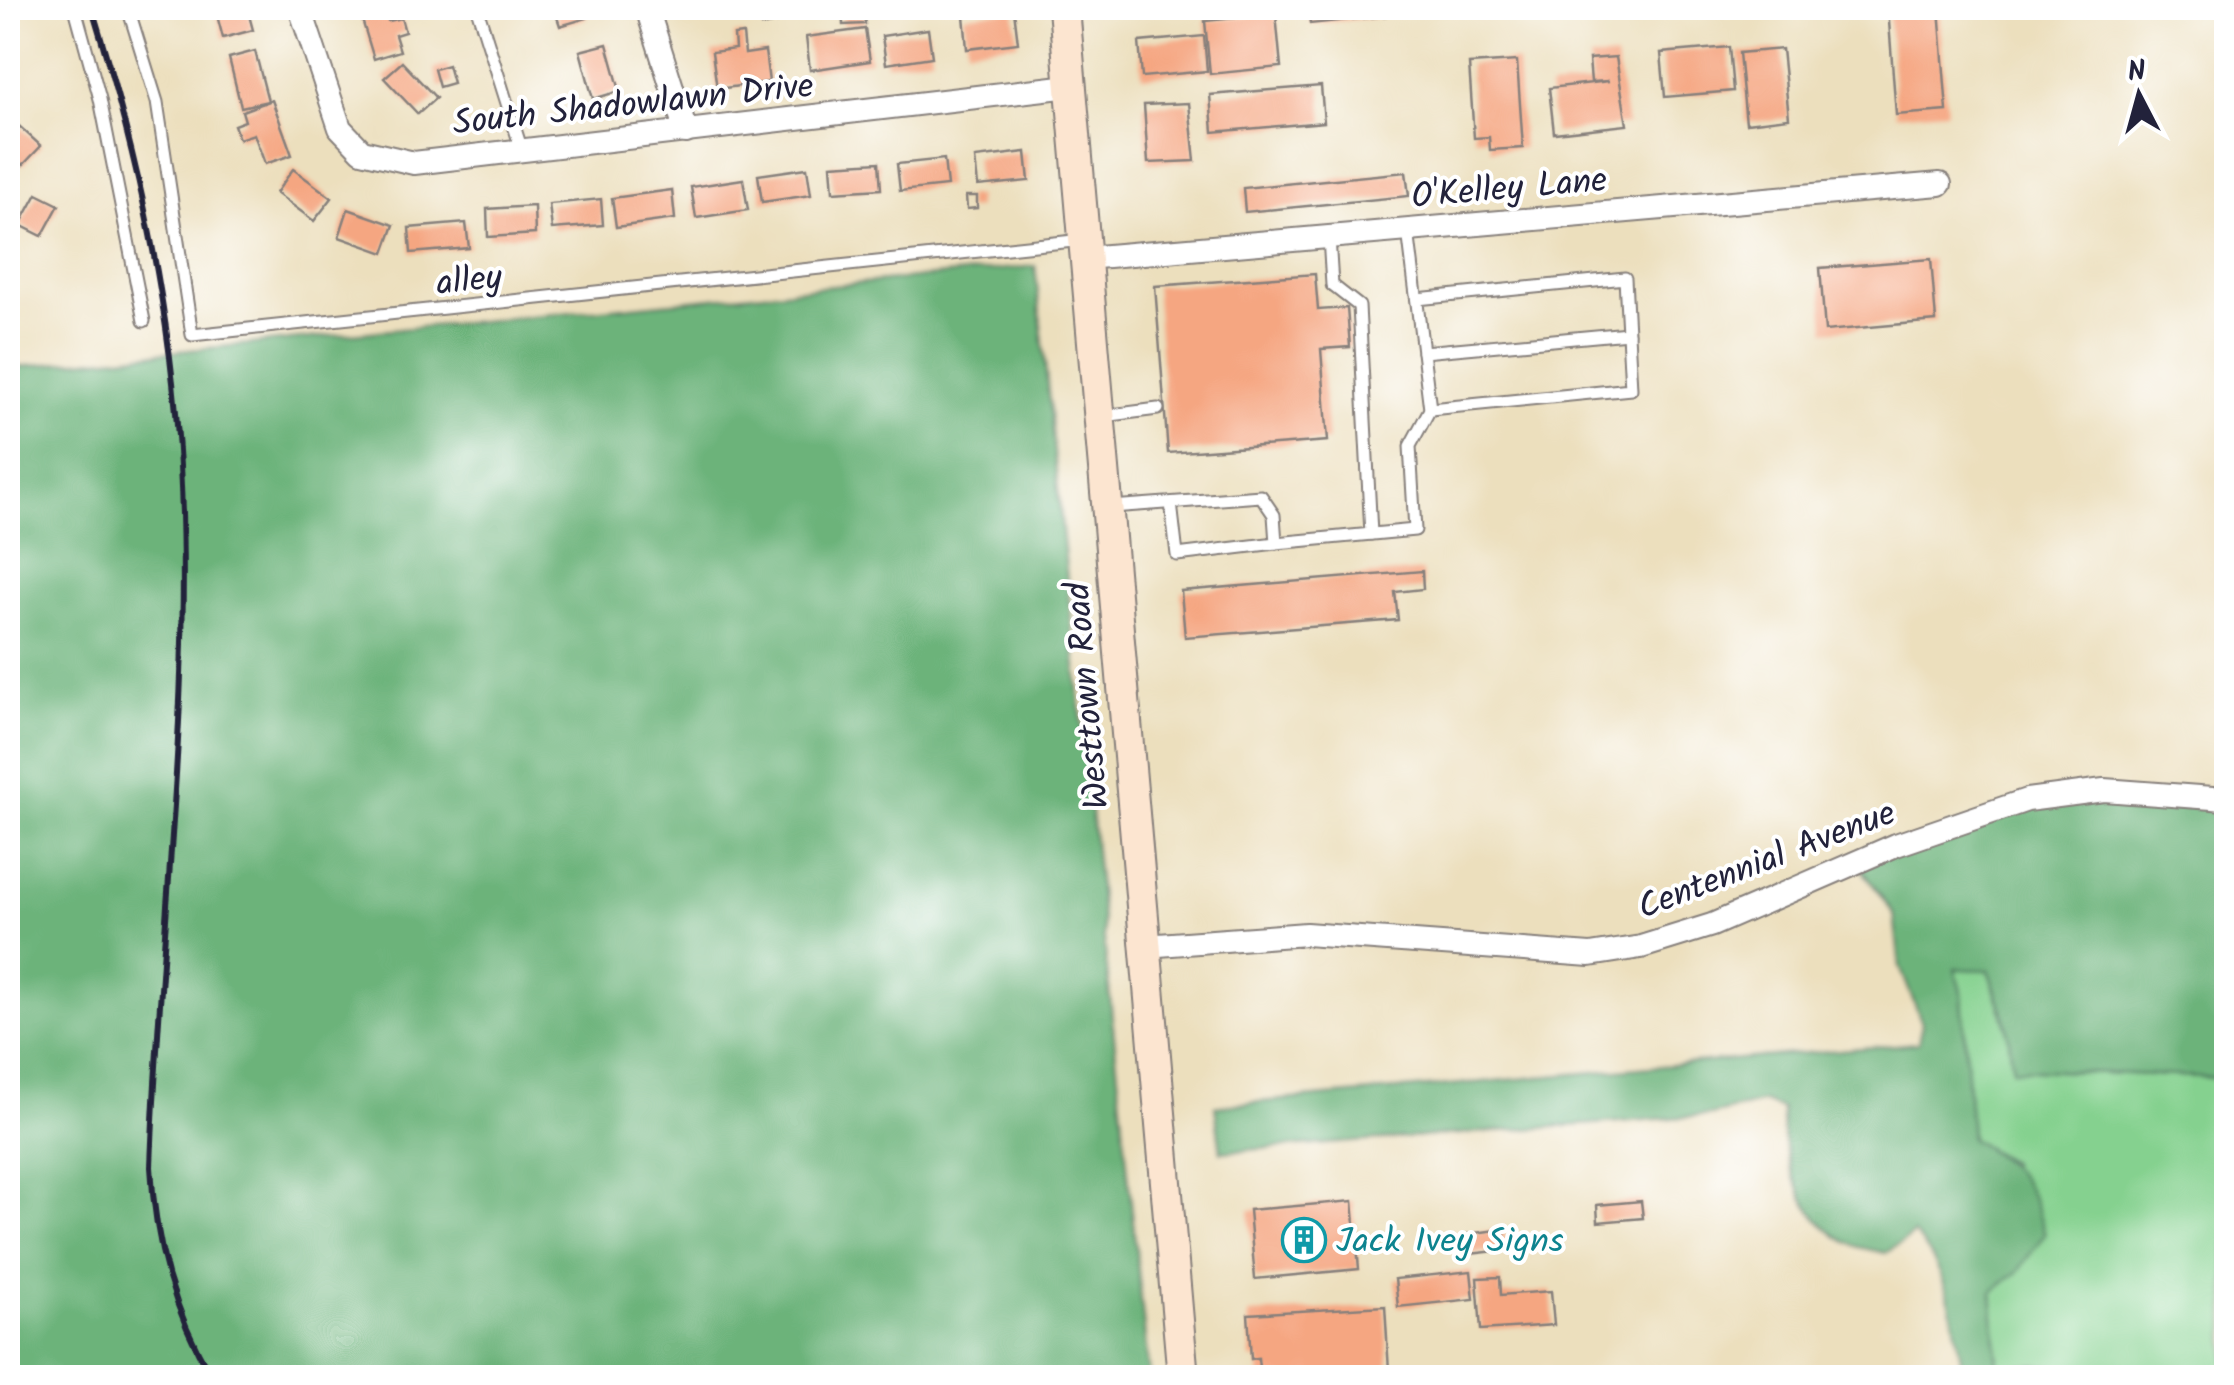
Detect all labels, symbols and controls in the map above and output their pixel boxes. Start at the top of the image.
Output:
north arrow [2089,45,2189,145]
text: N [2126,49,2148,96]
street label: South Shadowlawn Drive [450,59,817,153]
street label: O'Kelley Lane [1409,154,1610,226]
street label: alley [434,251,506,313]
street label: Westtown Road [1051,579,1127,811]
street label: Centennial Avenue [1630,787,1904,937]
place label: Jack Ivey Signs [1336,1215,1564,1271]
building icon: Jack Ivey Signs [1281,1217,1327,1263]

